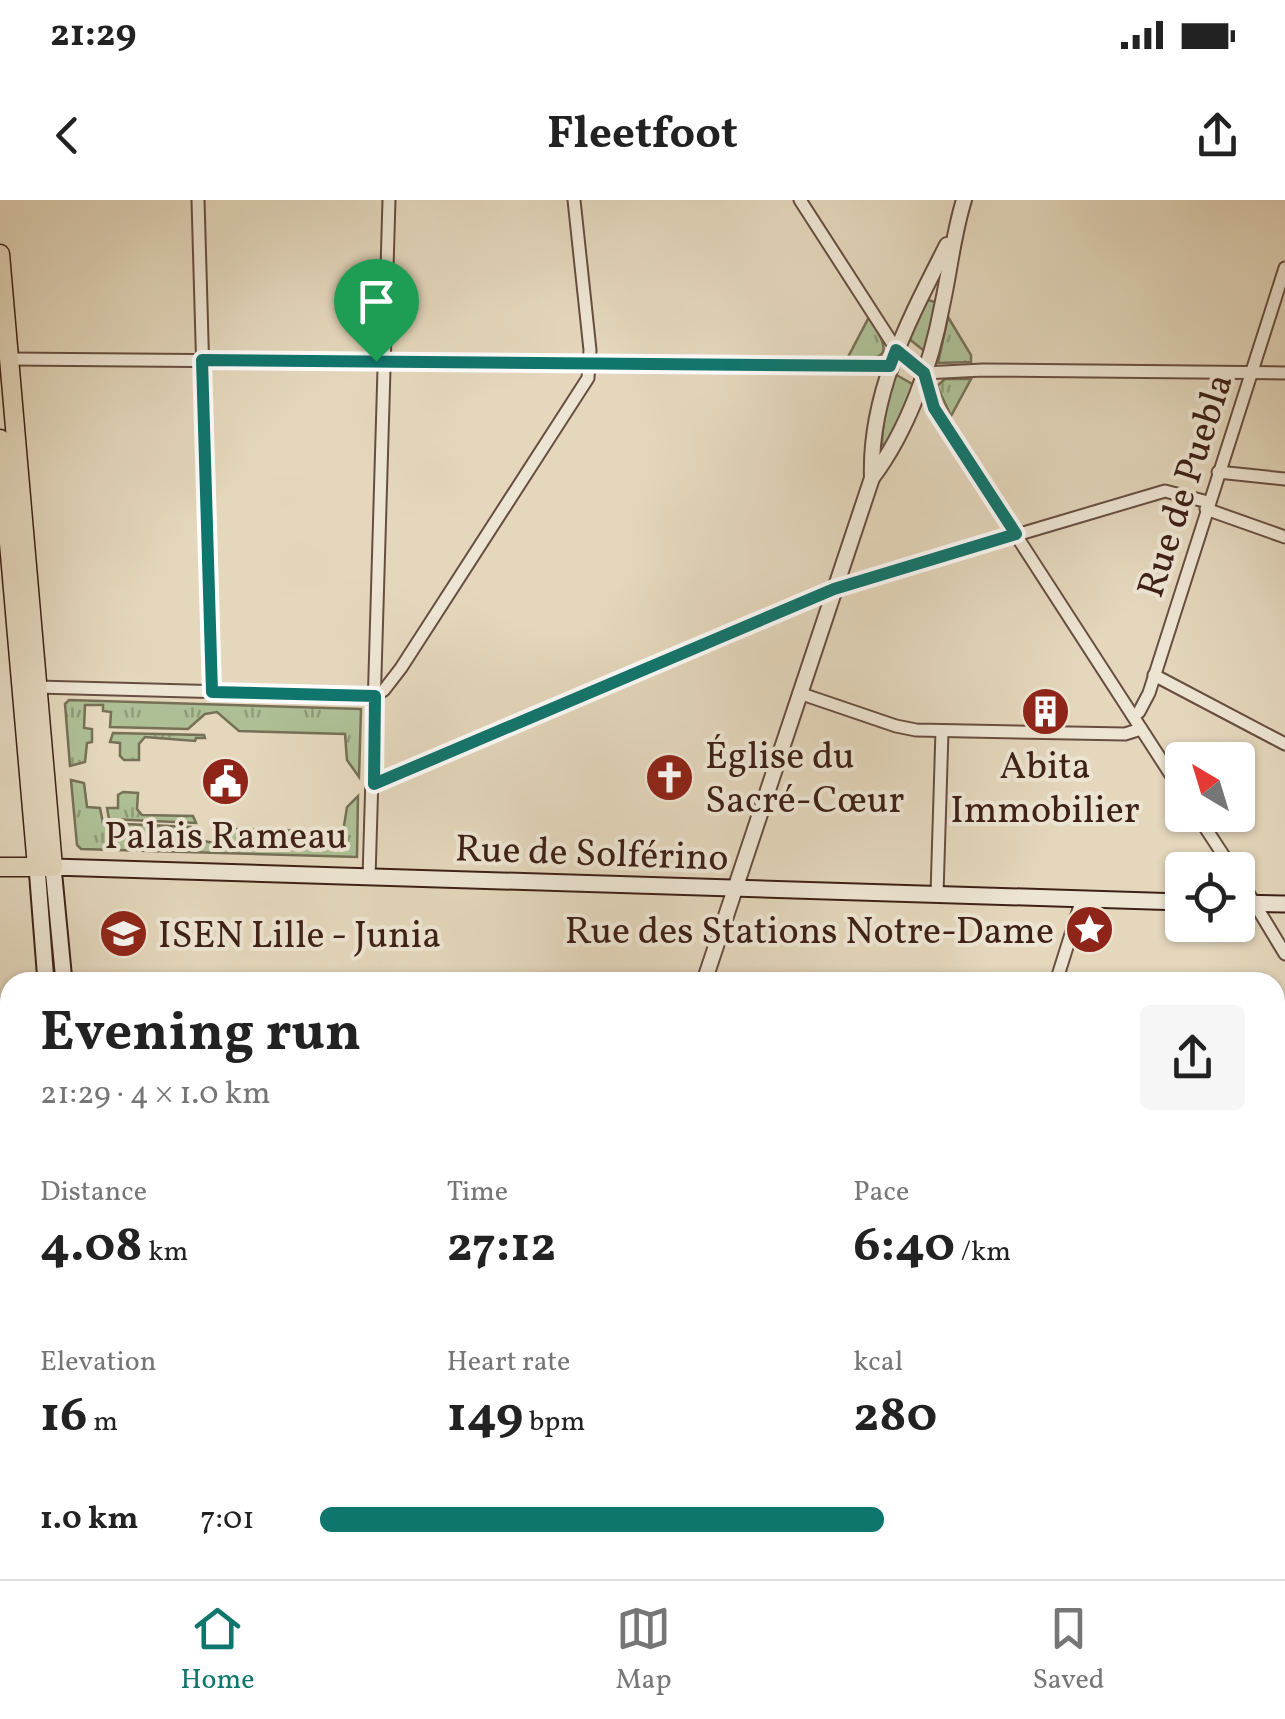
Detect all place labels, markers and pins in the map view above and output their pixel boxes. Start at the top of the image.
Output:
pin [334,259,419,362]
building icon: Abita Immobilier [1019,685,1071,737]
place label: Église du Sacré-Cœur [705,732,904,829]
place label: Abita Immobilier [950,742,1140,839]
church icon: Église du Sacré-Cœur [644,751,696,803]
public building icon: Palais Rameau [200,755,252,807]
place label: Palais Rameau [104,812,348,865]
place icon: Rue des Stations Notre-Dame [1063,904,1115,956]
place label: Rue des Stations Notre-Dame [565,907,1054,960]
school or university icon: ISEN Lille - Junia [97,908,149,960]
place label: ISEN Lille - Junia [158,911,441,964]

